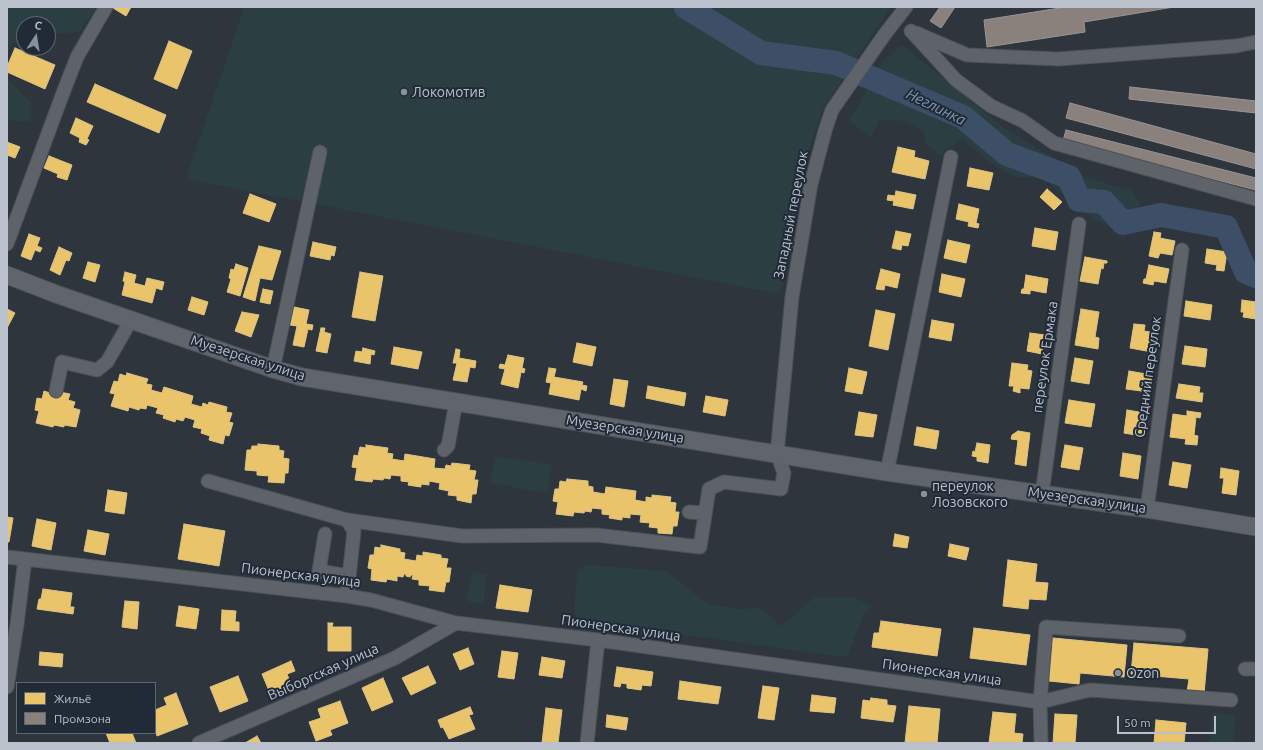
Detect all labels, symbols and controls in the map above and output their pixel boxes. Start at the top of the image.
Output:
north arrow [16,16,56,56]
text: С [34,19,43,32]
place label: Локомотив [412,84,486,100]
water label: Неглинка [903,85,969,129]
marker: Локомотив [399,87,409,97]
street label: Западный переулок [770,149,812,281]
street label: переулок Ермака [1029,300,1061,414]
street label: Средний переулок [1131,315,1165,439]
street label: Муезерская улица [189,332,307,384]
street label: Муезерская улица [565,411,685,447]
place label: переулок Лозовского [932,478,1008,510]
street label: Муезерская улица [1027,483,1147,517]
marker: переулок Лозовского [919,489,929,499]
street label: Пионерская улица [240,559,362,591]
street label: Пионерская улица [560,611,682,645]
street label: Выборгская улица [265,640,381,704]
street label: Пионерская улица [881,655,1003,689]
place label: Ozon [1126,665,1159,681]
marker: Ozon [1113,668,1123,678]
legend [16,682,156,734]
text: Жильё [54,692,91,705]
scale bar [1119,708,1218,734]
text: Промзона [54,712,111,725]
text: 50 m [1124,716,1151,729]

